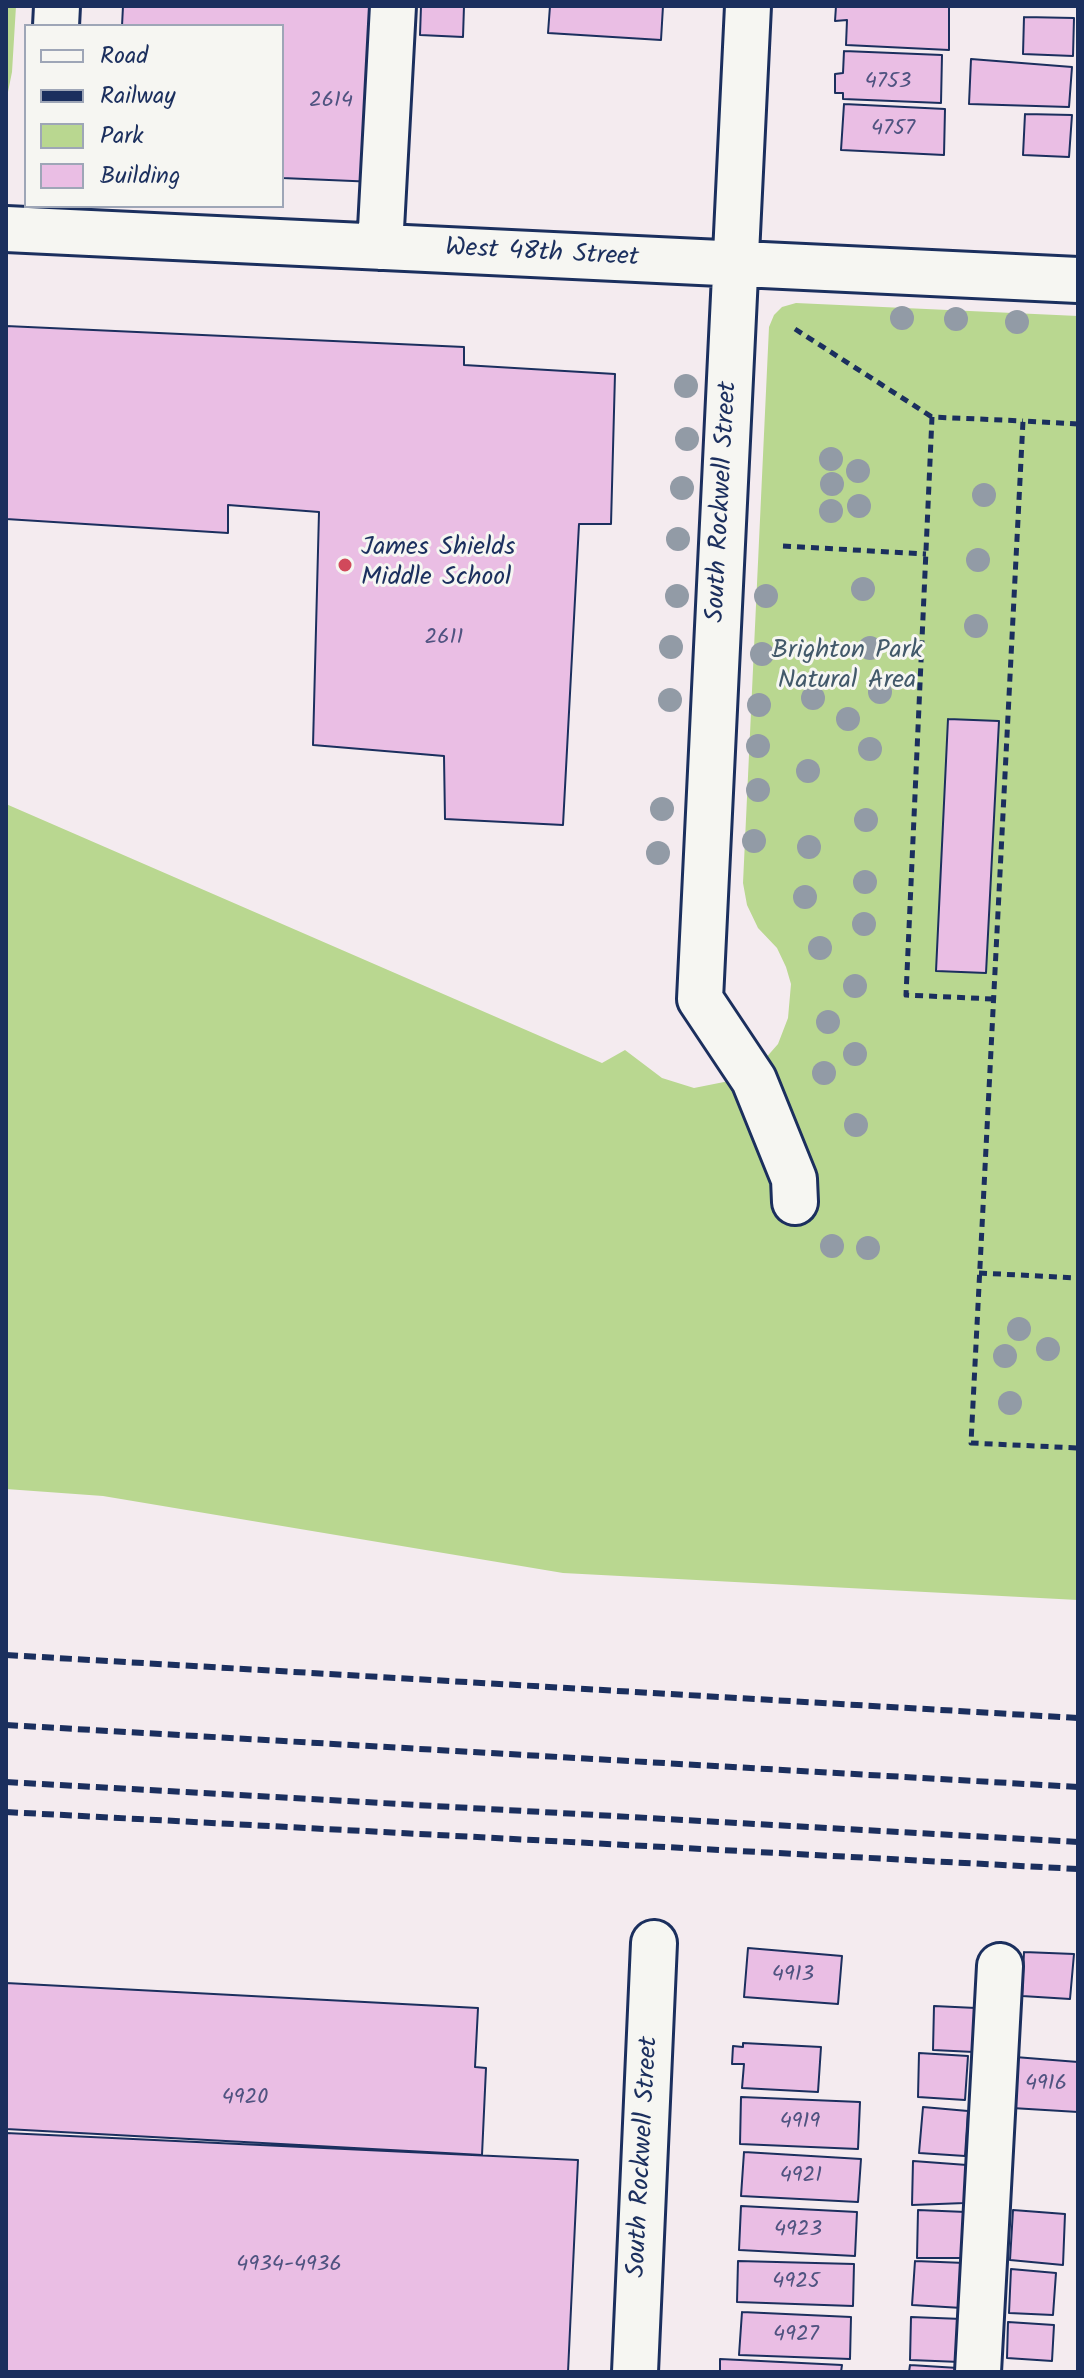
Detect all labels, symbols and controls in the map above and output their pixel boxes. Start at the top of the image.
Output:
legend [24,24,284,208]
text: Road [100,37,148,76]
house number: 4753 [865,70,911,96]
text: Railway [100,77,176,116]
house number: 2614 [309,89,353,115]
text: Park [100,117,144,156]
house number: 4757 [871,117,915,143]
text: Building [100,157,180,196]
street label: West 48th Street [444,234,640,276]
street label: South Rockwell Street [702,381,746,623]
place label: James Shields Middle School [361,534,515,596]
marker: James Shields Middle School [336,556,354,574]
house number: 2611 [425,626,463,652]
park label: Brighton Park Natural Area [772,637,922,698]
house number: 4913 [772,1963,814,1989]
street label: South Rockwell Street [623,2036,667,2278]
house number: 4916 [1025,2072,1067,2098]
house number: 4920 [222,2086,268,2112]
house number: 4919 [780,2110,820,2136]
house number: 4921 [780,2164,822,2190]
house number: 4923 [774,2218,822,2244]
house number: 4934-4936 [236,2253,342,2279]
house number: 4925 [772,2270,820,2296]
house number: 4927 [773,2323,819,2349]

